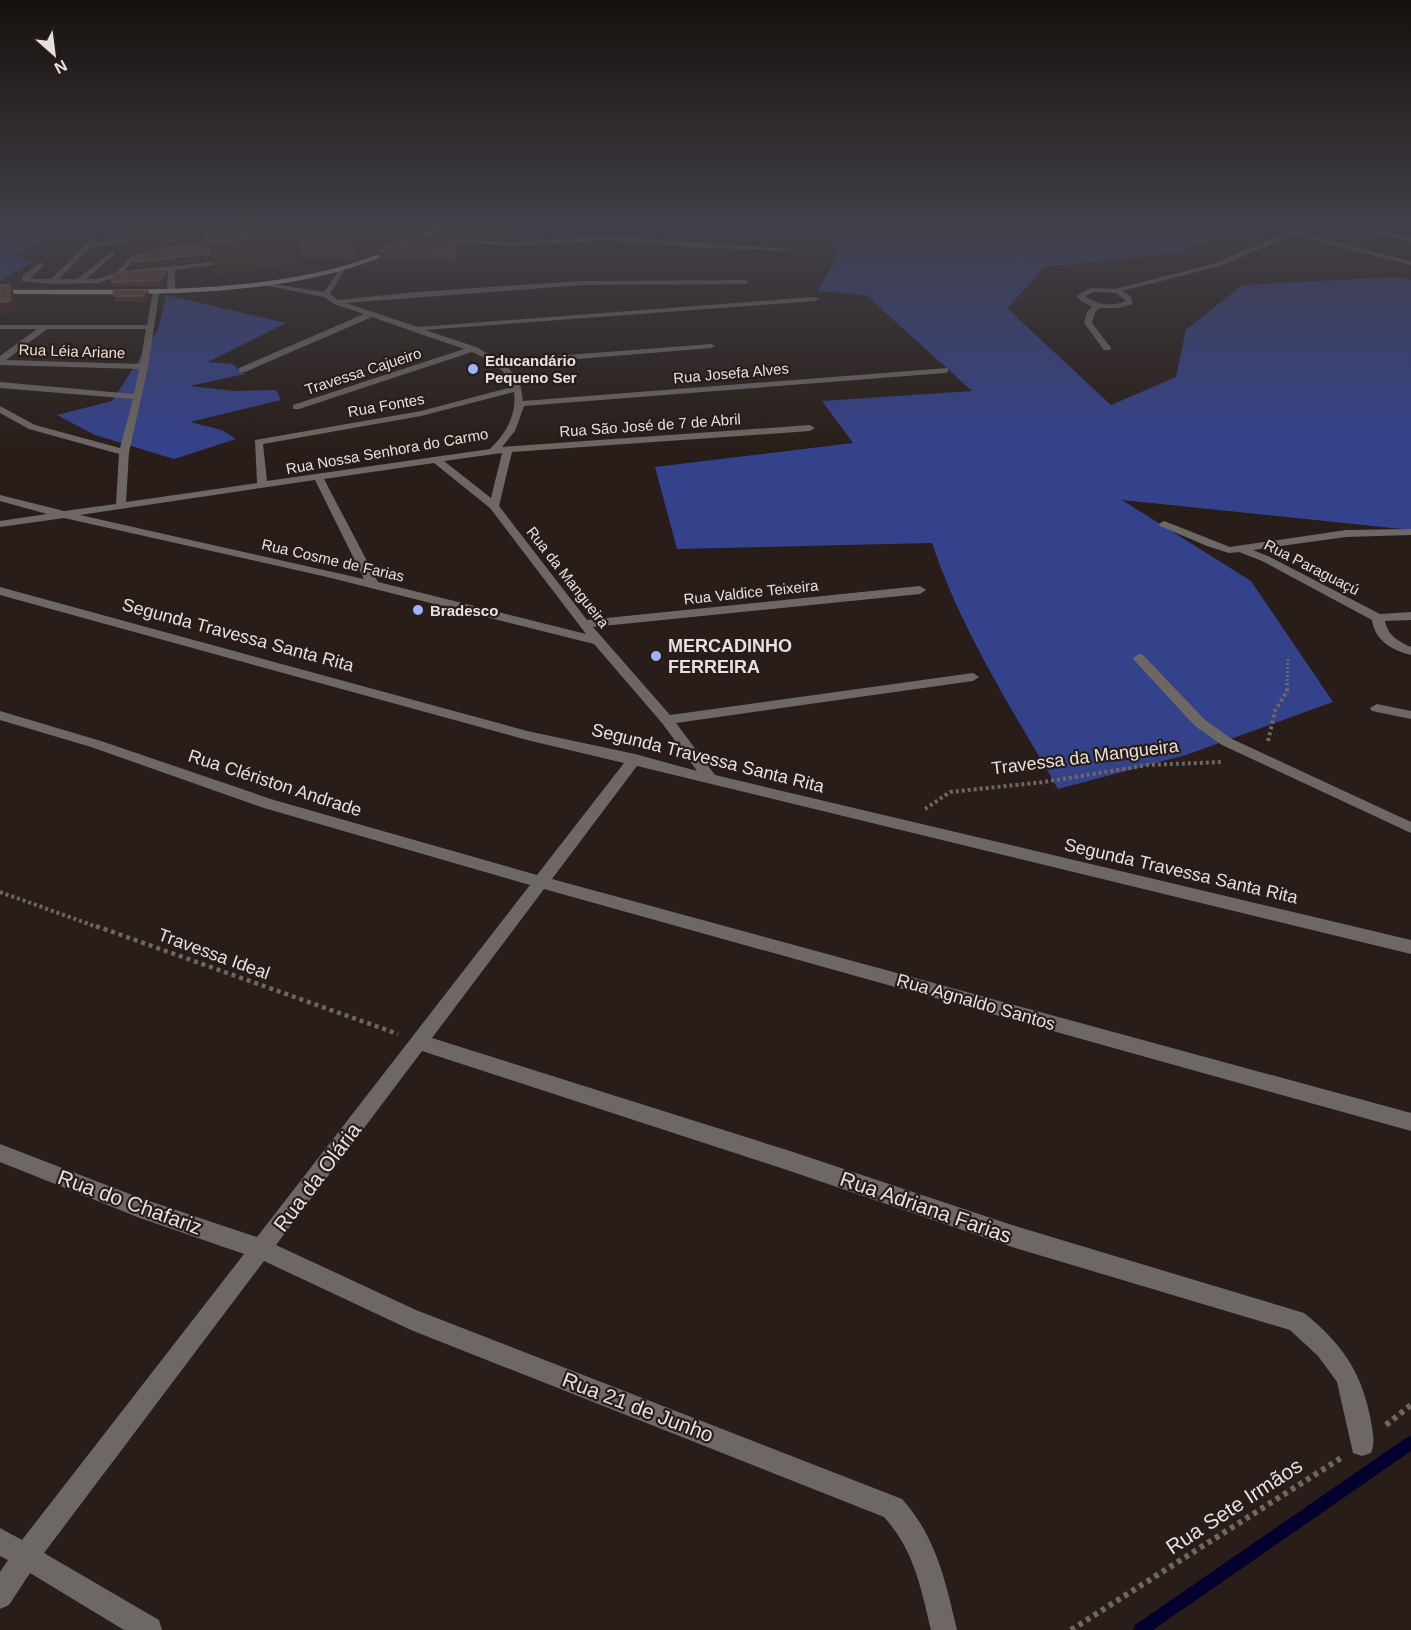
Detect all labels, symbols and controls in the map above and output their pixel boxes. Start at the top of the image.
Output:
north arrow [24,24,84,84]
text: N [52,57,70,77]
street label: Rua Léia Ariane [18,341,126,361]
street label: Travessa Cajueiro [303,344,423,398]
place label: Educandário Pequeno Ser [485,352,577,386]
street label: Rua Josefa Alves [673,359,789,387]
marker: Educandário Pequeno Ser [466,362,480,376]
street label: Rua Fontes [346,390,426,420]
street label: Rua São José de 7 de Abril [559,410,741,440]
street label: Rua Nossa Senhora do Carmo [285,425,489,477]
street label: Rua da Mangueira [523,523,613,631]
street label: Rua Cosme de Farias [260,535,406,585]
street label: Rua Paraguaçú [1262,536,1362,598]
street label: Rua Valdice Teixeira [683,576,820,608]
street label: Segunda Travessa Santa Rita [120,594,357,676]
place label: Bradesco [430,602,498,619]
marker: Bradesco [411,603,425,617]
place label: MERCADINHO FERREIRA [668,636,792,677]
marker: MERCADINHO FERREIRA [649,649,663,663]
street label: Segunda Travessa Santa Rita [590,719,827,797]
street label: Travessa da Mangueira [990,735,1181,778]
street label: Rua Clériston Andrade [186,746,364,820]
street label: Segunda Travessa Santa Rita [1062,834,1301,908]
street label: Travessa Ideal [155,925,273,983]
street label: Rua Agnaldo Santos [894,970,1058,1034]
street label: Rua da Olária [269,1118,365,1236]
street label: Rua do Chafariz [55,1165,205,1239]
street label: Rua Adriana Farias [837,1167,1015,1247]
street label: Rua 21 de Junho [559,1368,717,1446]
street label: Rua Sete Irmãos [1162,1453,1306,1559]

